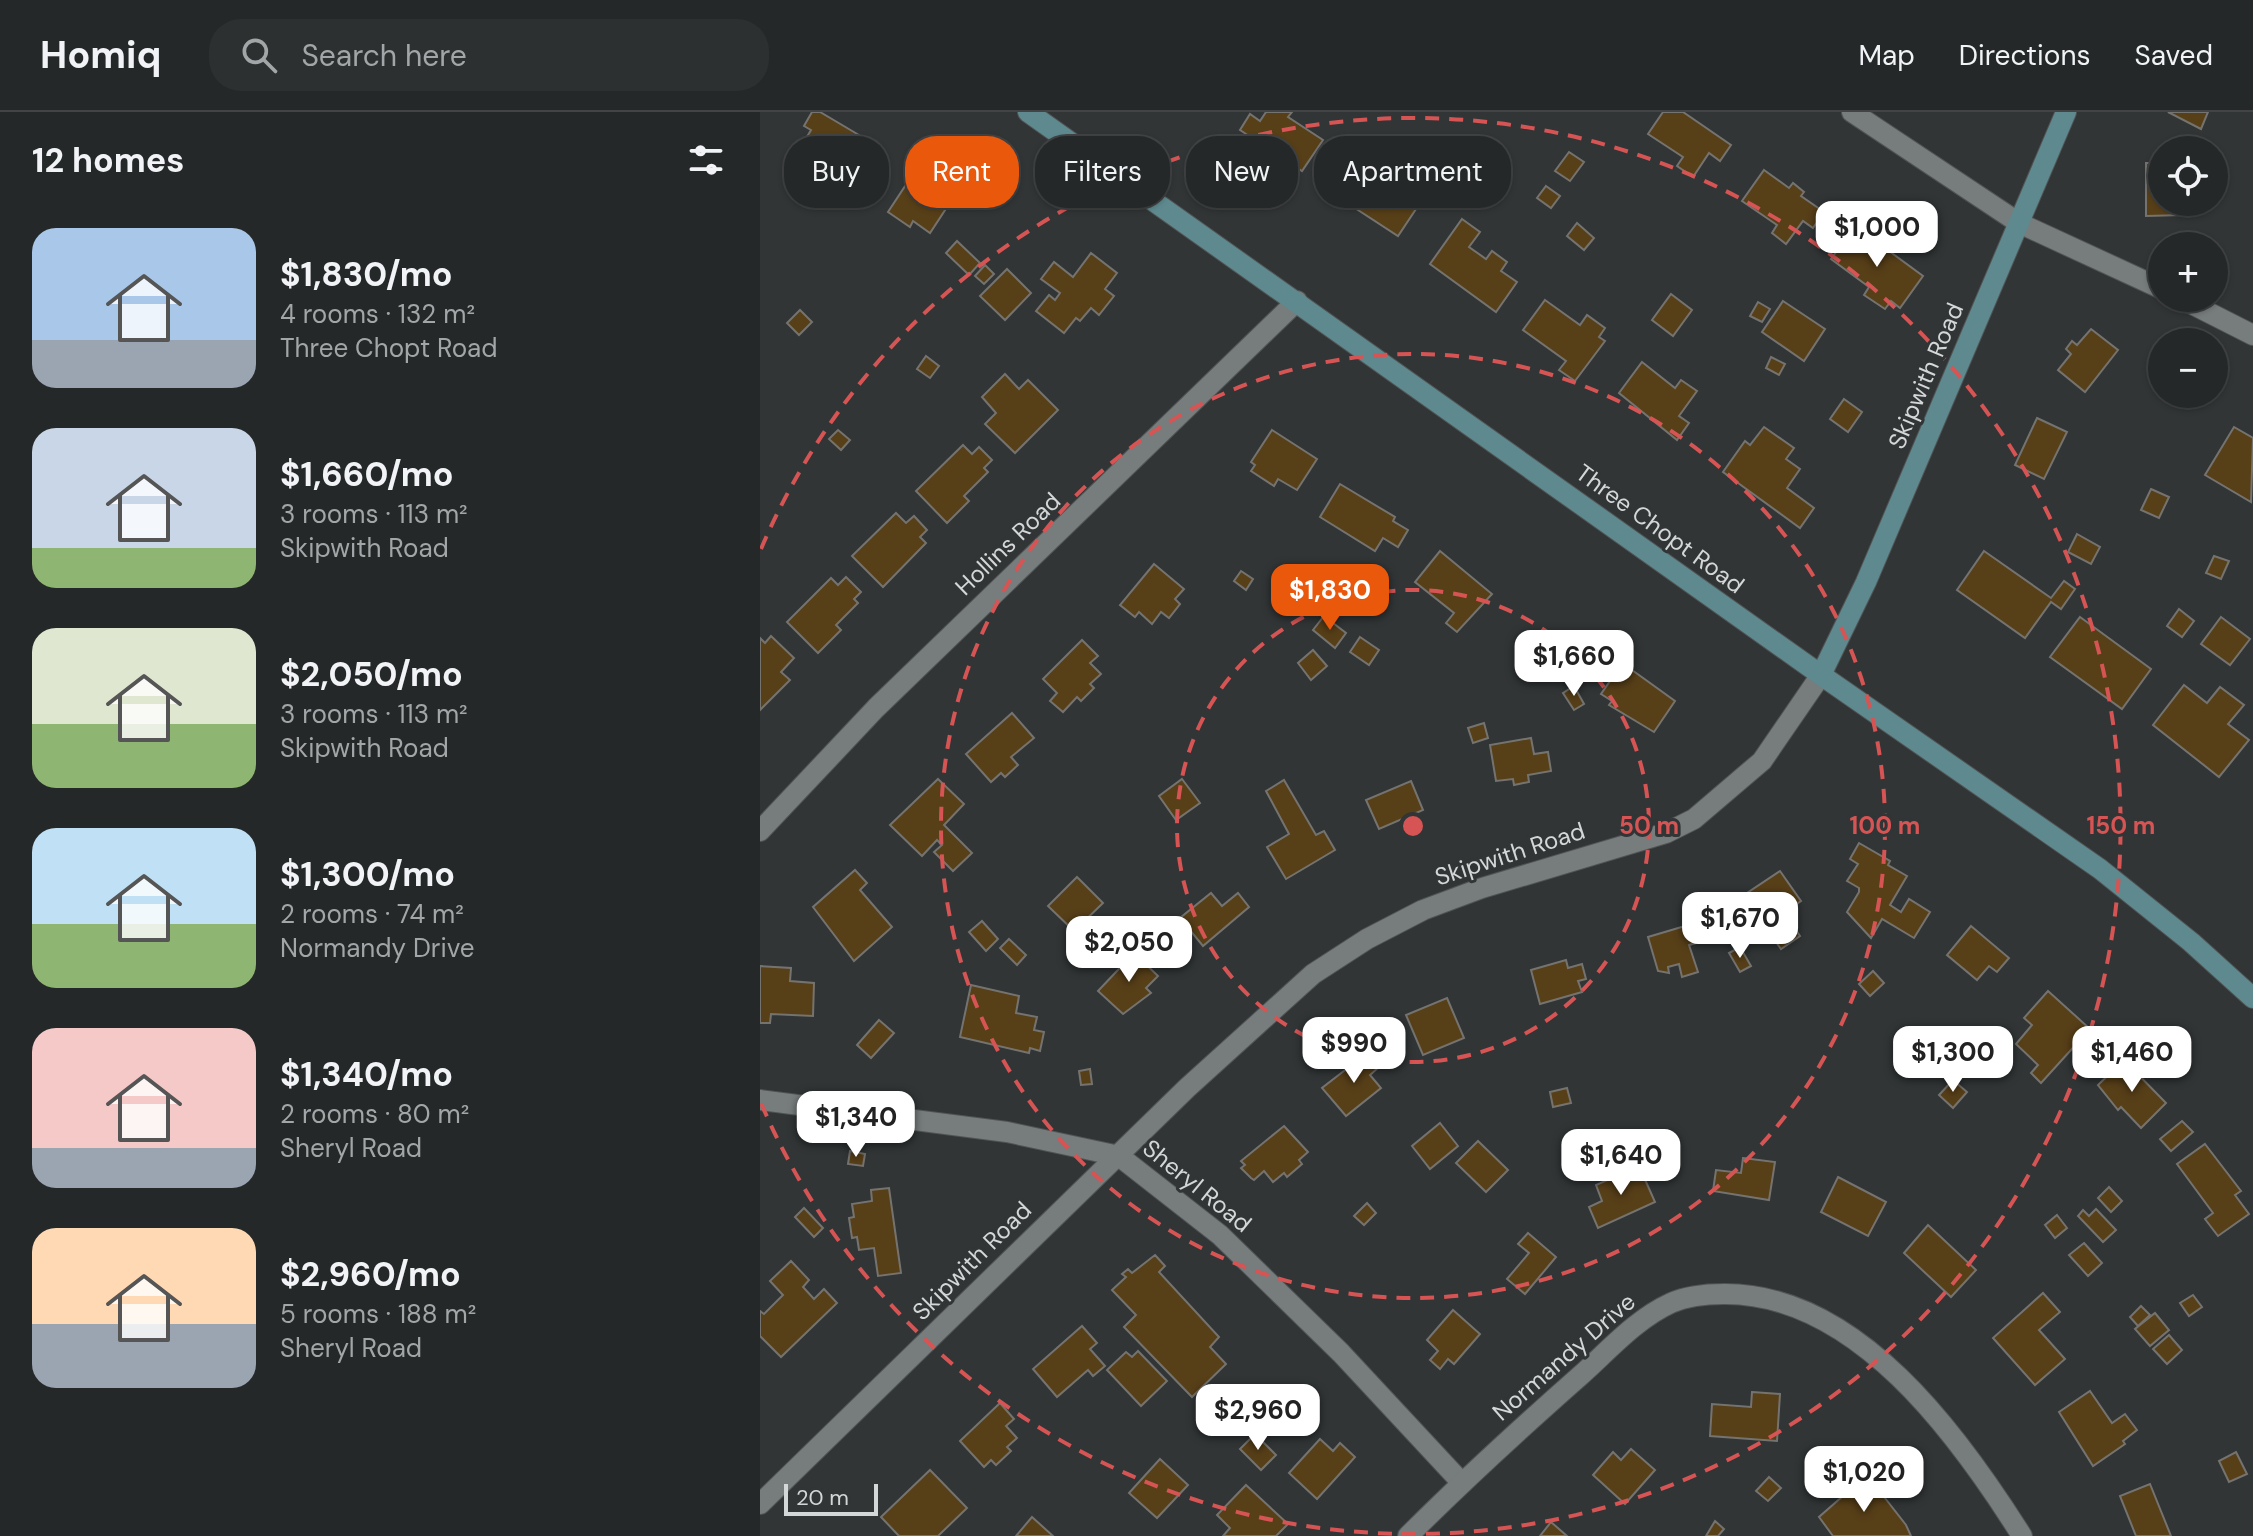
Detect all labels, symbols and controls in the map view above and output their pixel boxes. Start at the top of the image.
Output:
search box [209,19,769,91]
text: Homiq [40,30,161,80]
icon: search [237,33,281,77]
text: Search here [301,36,467,75]
text: Map [1858,37,1915,74]
text: Directions [1959,37,2091,74]
text: Saved [2135,37,2213,74]
chip: Buy [784,136,889,208]
chip: Rent [905,136,1019,208]
chip: Filters [1035,136,1170,208]
chip: New [1186,136,1298,208]
chip: Apartment [1314,136,1511,208]
map controls [2148,136,2228,408]
button: locate [2148,136,2228,216]
text: 12 homes [32,138,184,183]
icon: filters [684,138,728,182]
pin: $1,000 [1812,201,1942,269]
text: $1,000 [1834,210,1920,244]
button: + [2148,232,2228,312]
text: $1,830/mo [280,252,452,297]
icon: home [96,260,192,356]
text: 4 rooms · 132 m² [280,297,475,331]
street label: Skipwith Road [1881,298,1970,454]
button: − [2148,328,2228,408]
text: Three Chopt Road [280,331,498,365]
text: $1,660/mo [280,452,454,497]
street label: Three Chopt Road [1570,457,1751,600]
icon: home [96,460,192,556]
street label: Hollins Road [948,486,1067,602]
text: 3 rooms · 113 m² [280,497,468,531]
text: Skipwith Road [280,531,449,565]
pin: $1,830 [1265,564,1395,632]
text: $1,830 [1289,573,1371,607]
pin: $1,660 [1509,630,1639,698]
text: $1,660 [1533,639,1615,673]
text: $2,050/mo [280,652,463,697]
icon: home [96,660,192,756]
text: 3 rooms · 113 m² [280,697,468,731]
text: Skipwith Road [280,731,449,765]
text: 50 m [1619,810,1679,841]
text: 100 m [1850,810,1920,841]
text: 150 m [2087,810,2155,841]
centre of rings [1399,812,1427,840]
street label: Skipwith Road [1431,815,1589,892]
text: $1,300/mo [280,852,455,897]
icon: home [96,860,192,956]
pin: $1,670 [1675,892,1805,960]
text: 2 rooms · 74 m² [280,897,464,931]
text: $1,670 [1700,901,1780,935]
pin: $2,050 [1064,916,1194,984]
text: $2,050 [1084,925,1174,959]
text: Normandy Drive [280,931,474,965]
pin: $990 [1307,1017,1401,1085]
text: $990 [1320,1026,1388,1060]
pin: $1,300 [1888,1026,2018,1094]
pin: $1,460 [2067,1026,2197,1094]
text: $1,300 [1911,1035,1995,1069]
text: $1,460 [2090,1035,2174,1069]
text: $1,340/mo [280,1052,453,1097]
icon: home [96,1060,192,1156]
pin: $1,340 [791,1091,921,1159]
text: 2 rooms · 80 m² [280,1097,469,1131]
text: $1,340 [815,1100,897,1134]
pin: $1,640 [1556,1129,1686,1197]
text: Sheryl Road [280,1131,422,1165]
street label: Sheryl Road [1137,1132,1258,1239]
text: $1,640 [1579,1138,1663,1172]
street label: Skipwith Road [906,1195,1038,1327]
text: $2,960/mo [280,1252,461,1297]
icon: home [96,1260,192,1356]
street label: Normandy Drive [1486,1286,1642,1427]
text: 5 rooms · 188 m² [280,1297,476,1331]
text: Sheryl Road [280,1331,422,1365]
pin: $2,960 [1193,1384,1323,1452]
text: $2,960 [1214,1393,1302,1427]
pin: $1,020 [1799,1446,1929,1514]
text: $1,020 [1823,1455,1905,1489]
scale bar [784,1480,878,1516]
text: 20 m [796,1483,849,1512]

